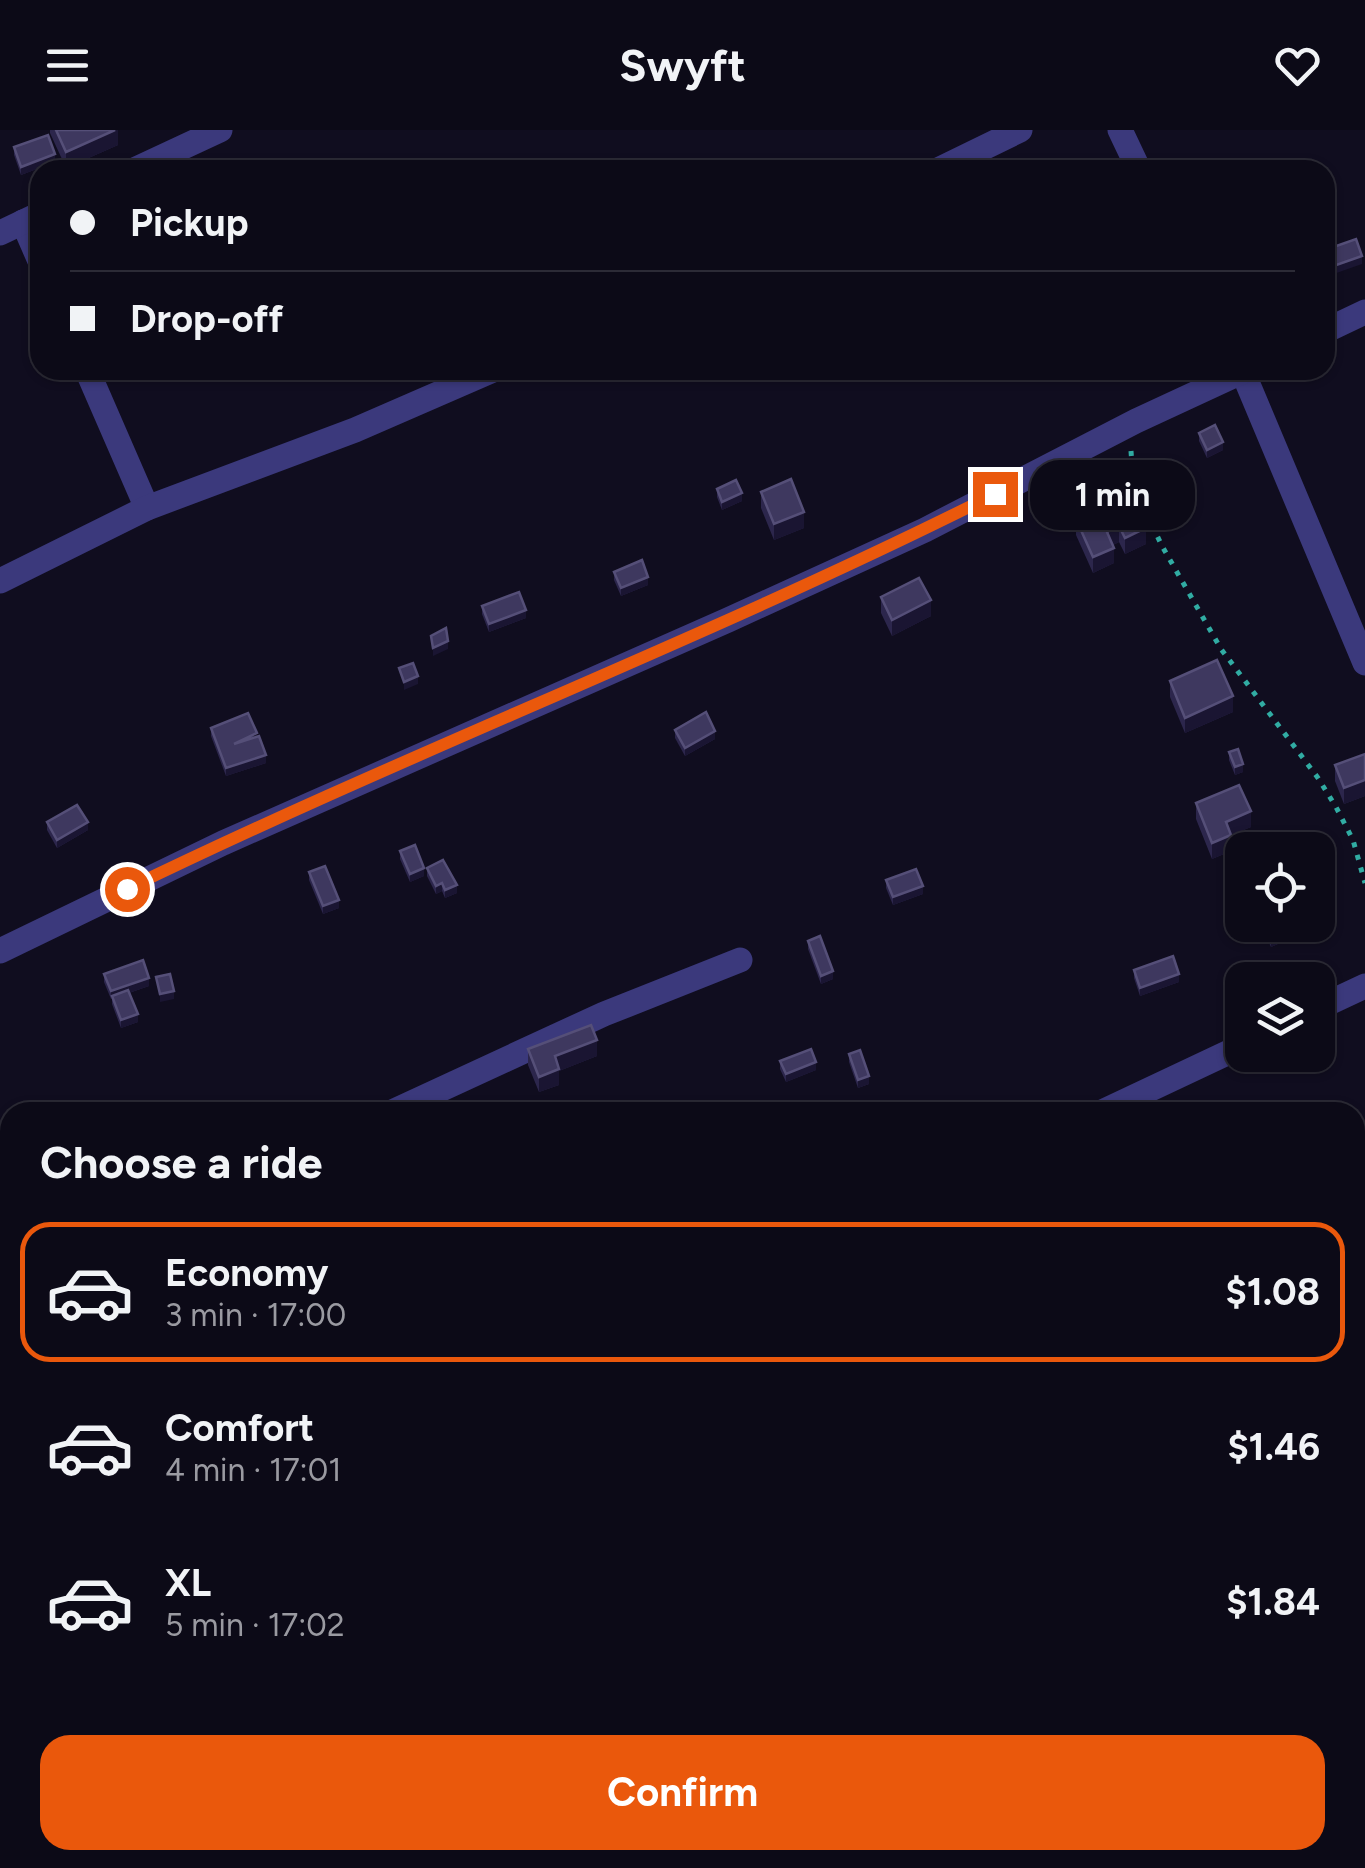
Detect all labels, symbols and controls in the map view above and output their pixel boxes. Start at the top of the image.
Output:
icon: menu [40,38,95,93]
text: Swyft [619,38,746,92]
icon: heart [1270,38,1325,93]
text: Pickup [130,200,248,246]
text: Drop-off [130,296,283,342]
callout: 1 min [1030,459,1195,529]
route end [973,472,1018,517]
text: 1 min [1075,476,1150,514]
map controls [1225,832,1335,1072]
button: locate [1225,832,1335,942]
route start [105,867,150,912]
button: layers [1225,962,1335,1072]
text: Choose a ride [40,1135,322,1189]
icon: car [45,1247,135,1337]
text: Economy [165,1250,328,1296]
text: $1.08 [1226,1269,1320,1315]
text: 3 min · 17:00 [165,1296,346,1334]
icon: car [45,1402,135,1492]
text: Comfort [165,1405,314,1451]
text: $1.46 [1227,1424,1320,1470]
text: 4 min · 17:01 [165,1451,341,1489]
icon: car [45,1557,135,1647]
text: XL [165,1560,211,1606]
text: $1.84 [1226,1579,1320,1625]
text: 5 min · 17:02 [165,1606,345,1644]
button: Confirm [40,1735,1325,1850]

